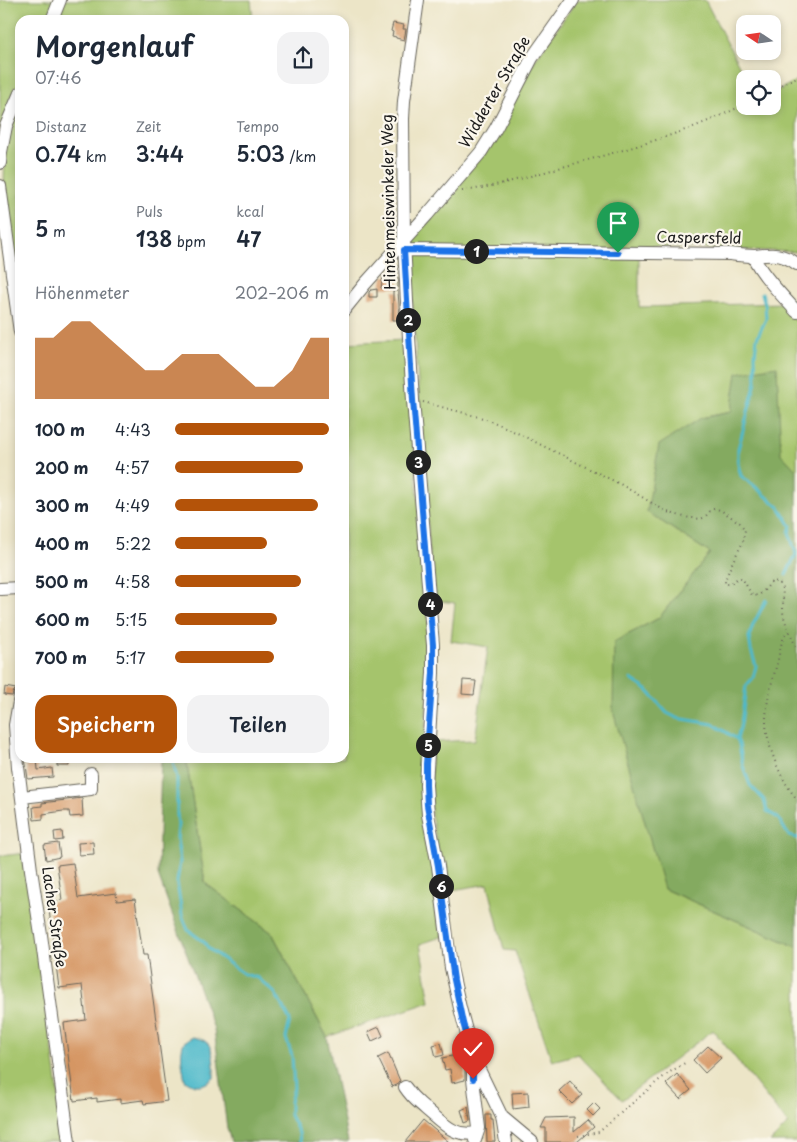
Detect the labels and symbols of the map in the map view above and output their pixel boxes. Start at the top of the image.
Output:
north arrow [736,15,781,60]
street label: Widderter Straße [452,31,535,151]
street label: Hintenmeiswinkeler Weg [374,114,401,290]
pin [597,202,639,253]
street label: Caspersfeld [656,224,742,249]
pin: 1 [464,238,488,264]
pin: 2 [396,308,420,332]
pin: 3 [406,450,430,474]
pin: 4 [418,592,442,616]
pin: 5 [416,732,440,758]
street label: Lacher Straße [37,865,74,969]
pin: 6 [428,874,454,898]
pin [452,1028,494,1079]

